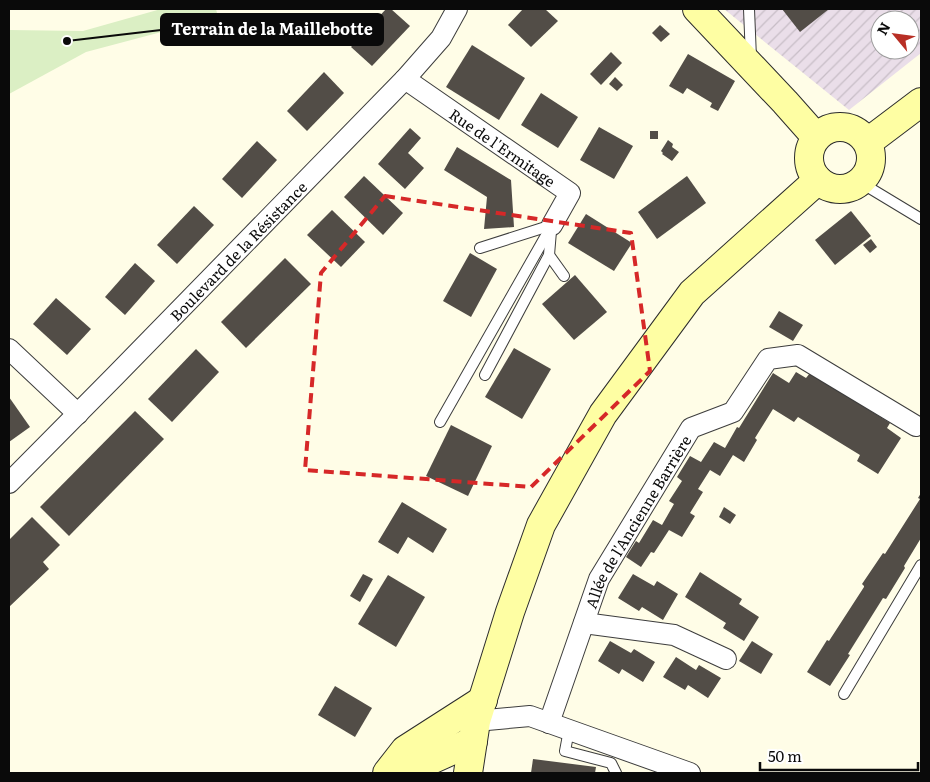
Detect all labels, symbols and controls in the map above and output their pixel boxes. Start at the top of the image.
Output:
north arrow [870,10,920,60]
callout: Terrain de la Maillebotte [161,14,383,45]
text: Terrain de la Maillebotte [171,16,373,40]
text: N [871,18,894,38]
street label: Rue de l'Ermitage [445,102,561,192]
street label: Boulevard de la Résistance [164,175,311,326]
street label: Allée de l'Ancienne Barrière [578,430,696,611]
scale bar [760,740,918,772]
text: 50 m [768,744,802,767]

